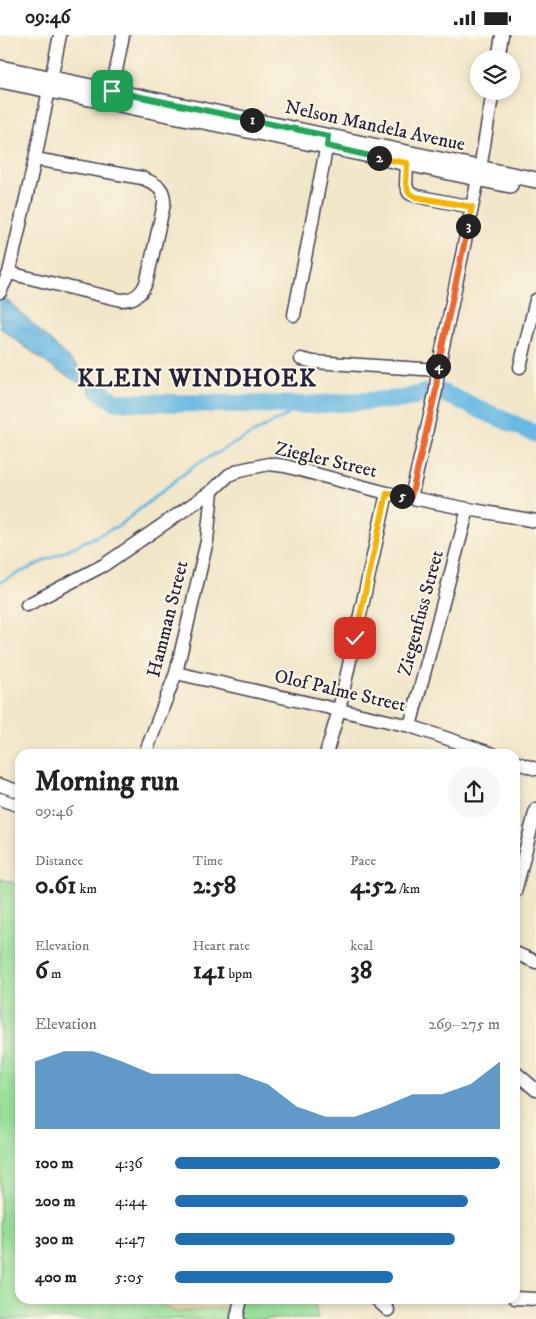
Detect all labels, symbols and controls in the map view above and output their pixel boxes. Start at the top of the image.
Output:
text: 09:46 [25,6,71,29]
map controls [470,50,520,100]
button: layers [470,50,520,100]
pin [91,70,133,112]
icon: arrive [98,77,126,105]
street label: Nelson Mandela Avenue [283,96,467,156]
pin: 1 [240,107,264,133]
text: 1 [250,111,255,129]
pin: 2 [366,145,392,171]
text: 2 [376,149,383,167]
pin: 3 [456,213,480,239]
text: 3 [466,217,471,235]
pin: 4 [426,353,450,379]
text: 4 [434,357,443,375]
district label: KLEIN WINDHOEK [77,364,317,394]
street label: Ziegler Street [273,437,379,483]
pin: 5 [390,483,414,509]
text: 5 [399,487,406,505]
street label: Ziegenfuss Street [393,548,449,678]
street label: Hamman Street [142,558,194,680]
pin [334,617,376,659]
icon: check [341,624,369,652]
street label: Olof Palme Street [272,665,408,717]
text: Morning run [35,764,179,799]
button: share [448,766,500,818]
text: 09:46 [35,801,73,821]
text: Distance [35,852,83,870]
text: Time [193,852,223,870]
text: Pace [350,852,376,870]
text: 0.61 [35,870,76,901]
text: 2:58 [193,870,236,901]
text: 4:52 [350,870,396,901]
text: km [76,880,97,898]
text: /km [396,880,420,898]
text: Elevation [35,937,89,955]
text: Heart rate [193,937,250,955]
text: kcal [350,937,373,955]
text: 6 [35,955,48,986]
text: 141 [193,955,225,986]
text: 38 [350,955,372,986]
text: m [48,965,62,983]
text: bpm [225,965,253,983]
text: Elevation [35,1014,97,1034]
text: 269–275 m [428,1014,500,1034]
text: 100 m [35,1153,74,1173]
text: 4:36 [115,1153,143,1173]
text: 200 m [35,1191,76,1211]
text: 4:44 [115,1191,147,1211]
text: 300 m [35,1229,74,1249]
text: 4:47 [115,1229,146,1249]
text: 400 m [35,1267,77,1287]
text: 5:05 [115,1267,144,1287]

